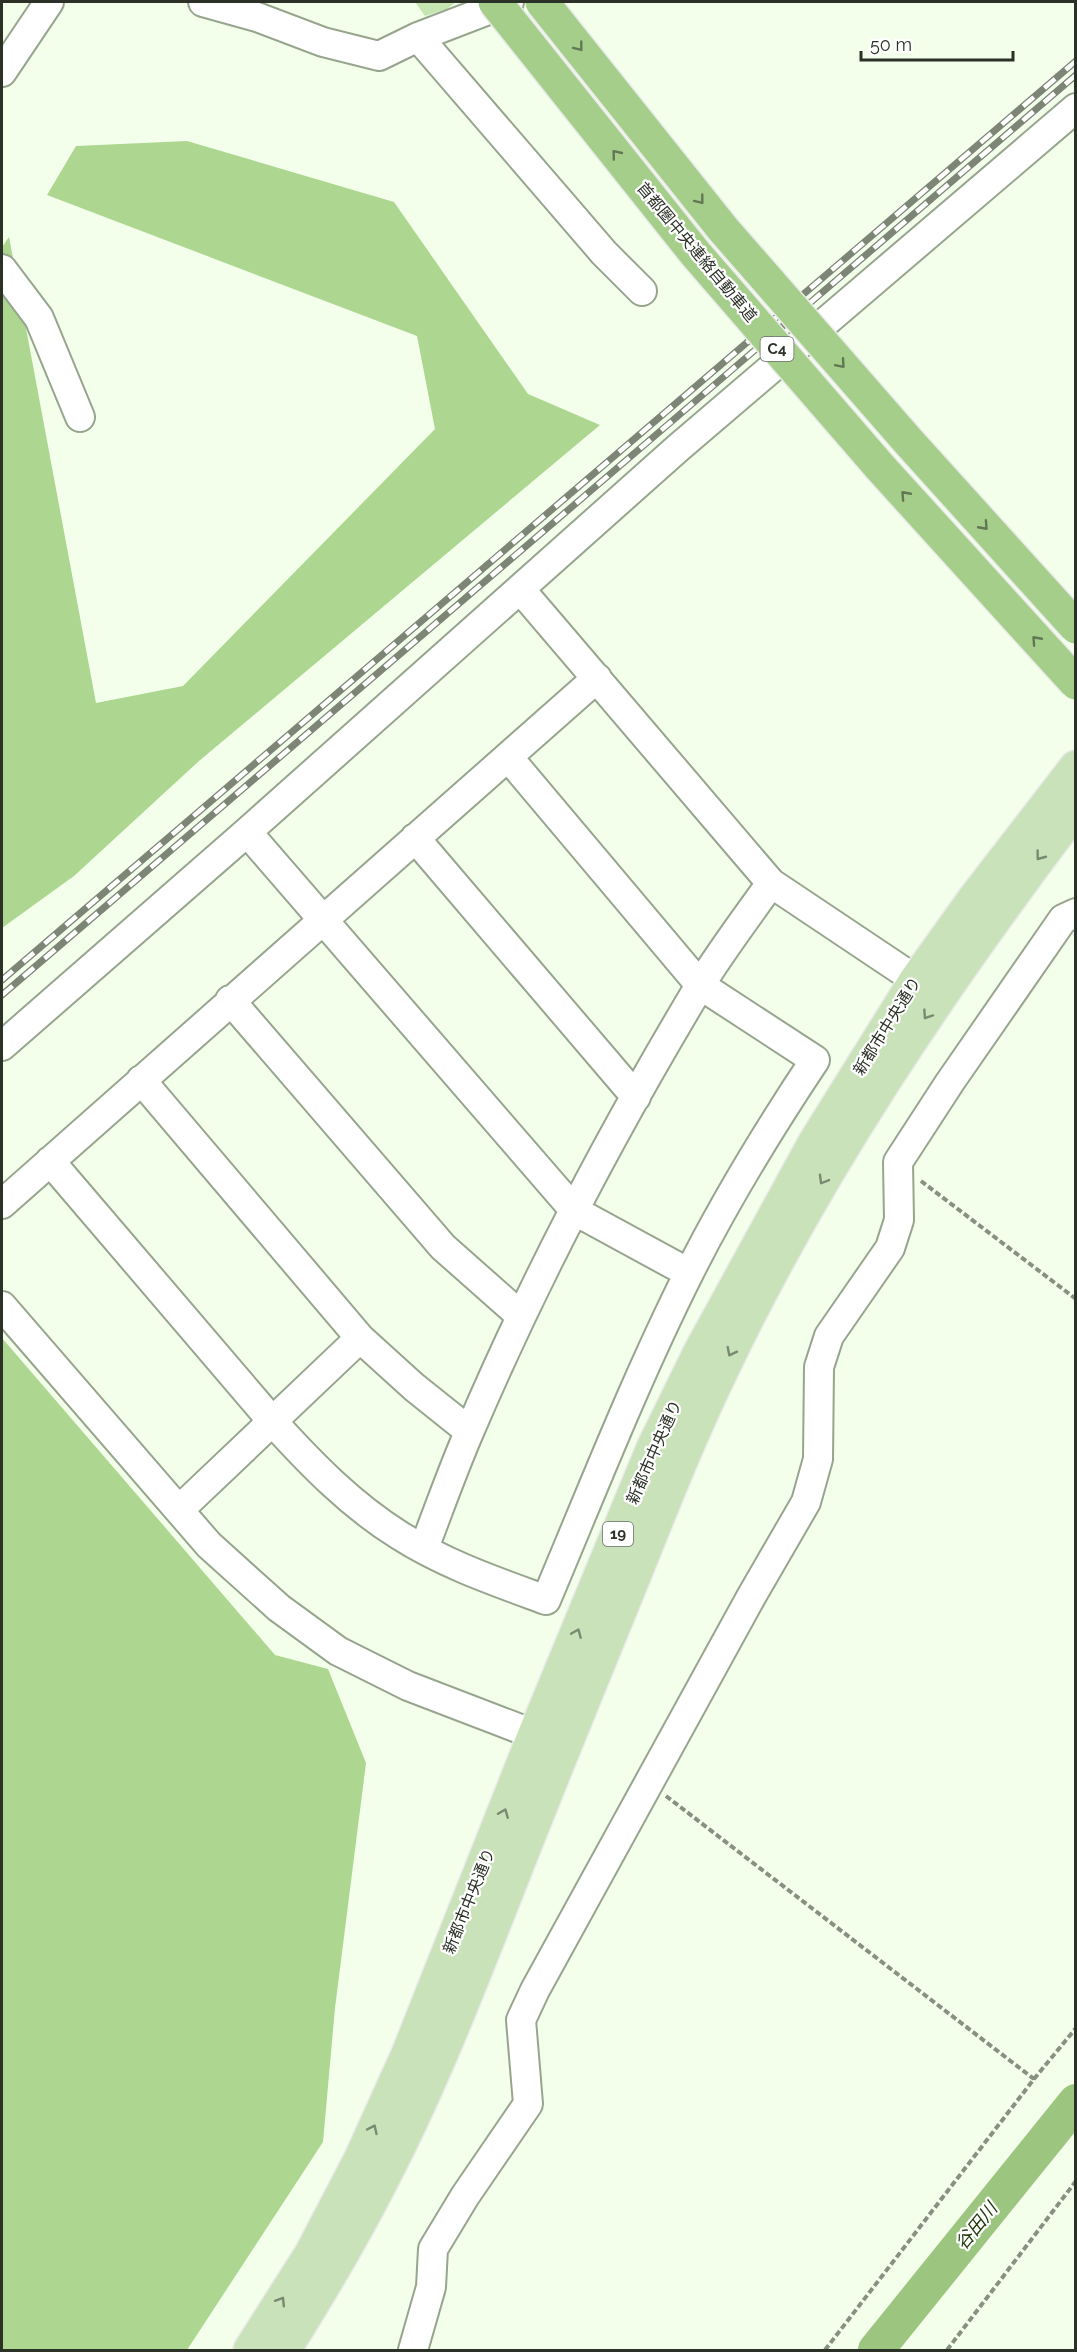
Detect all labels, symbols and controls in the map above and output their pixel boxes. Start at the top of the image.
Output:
scale bar [861,24,1012,62]
text: 50 m [870,34,912,55]
one-way arrow [571,41,582,52]
one-way arrow [613,150,624,161]
street label: 首都圏中央連絡自動車道 [633,178,761,326]
one-way arrow [693,193,704,204]
road number: C4 [760,337,794,361]
one-way arrow [834,357,845,368]
one-way arrow [901,491,912,502]
one-way arrow [977,519,988,529]
one-way arrow [1032,636,1043,646]
one-way arrow [1036,849,1047,860]
street label: 新都市中央通り [849,973,925,1079]
one-way arrow [923,1008,934,1019]
one-way arrow [819,1174,831,1184]
one-way arrow [727,1345,738,1356]
street label: 新都市中央通り [623,1397,685,1507]
road number: 19 [603,1522,633,1546]
one-way arrow [570,1628,582,1639]
one-way arrow [497,1809,509,1820]
street label: 新都市中央通り [439,1846,499,1956]
one-way arrow [366,2125,378,2136]
water label: 谷田川 [951,2197,1002,2254]
one-way arrow [274,2297,286,2307]

